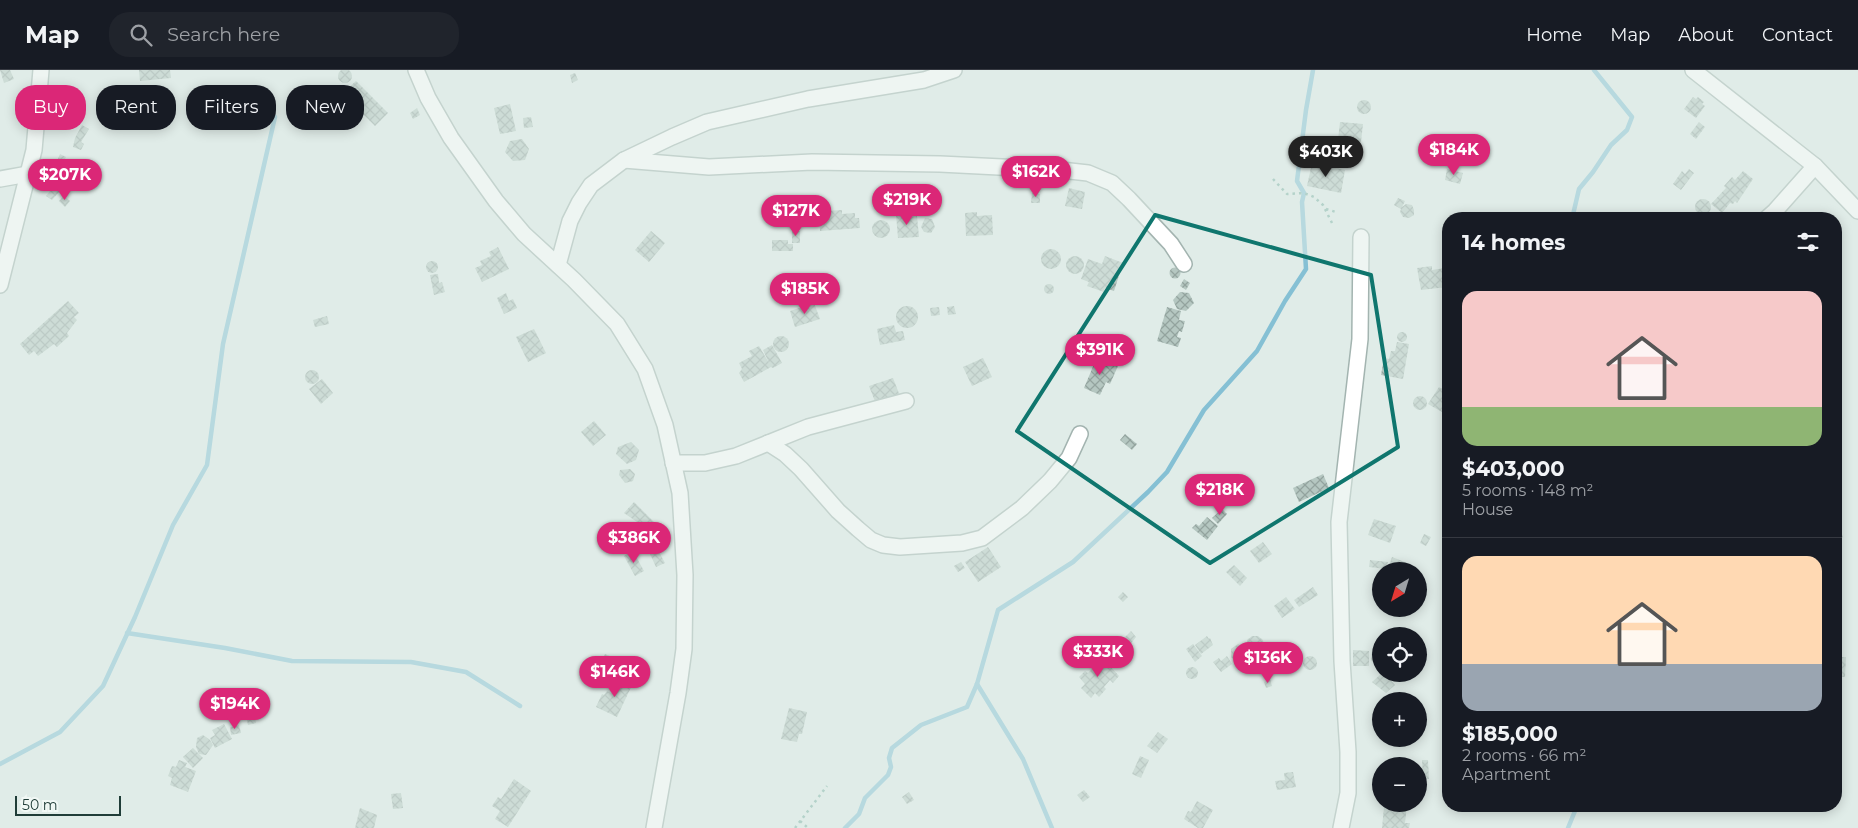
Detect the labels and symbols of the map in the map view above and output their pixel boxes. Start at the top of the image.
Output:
pin: $184K [1419,134,1489,176]
pin: $403K [1291,136,1361,178]
pin: $162K [1001,156,1071,198]
pin: $207K [30,158,100,201]
pin: $219K [872,184,942,226]
pin: $127K [761,194,831,237]
pin: $185K [770,272,840,315]
pin: $391K [1065,334,1135,376]
pin: $218K [1185,474,1255,516]
pin: $386K [599,522,669,564]
north arrow [1372,562,1428,618]
pin: $333K [1063,636,1133,678]
pin: $136K [1233,642,1303,684]
pin: $146K [580,656,650,698]
pin: $194K [200,688,270,730]
scale bar [15,793,121,816]

